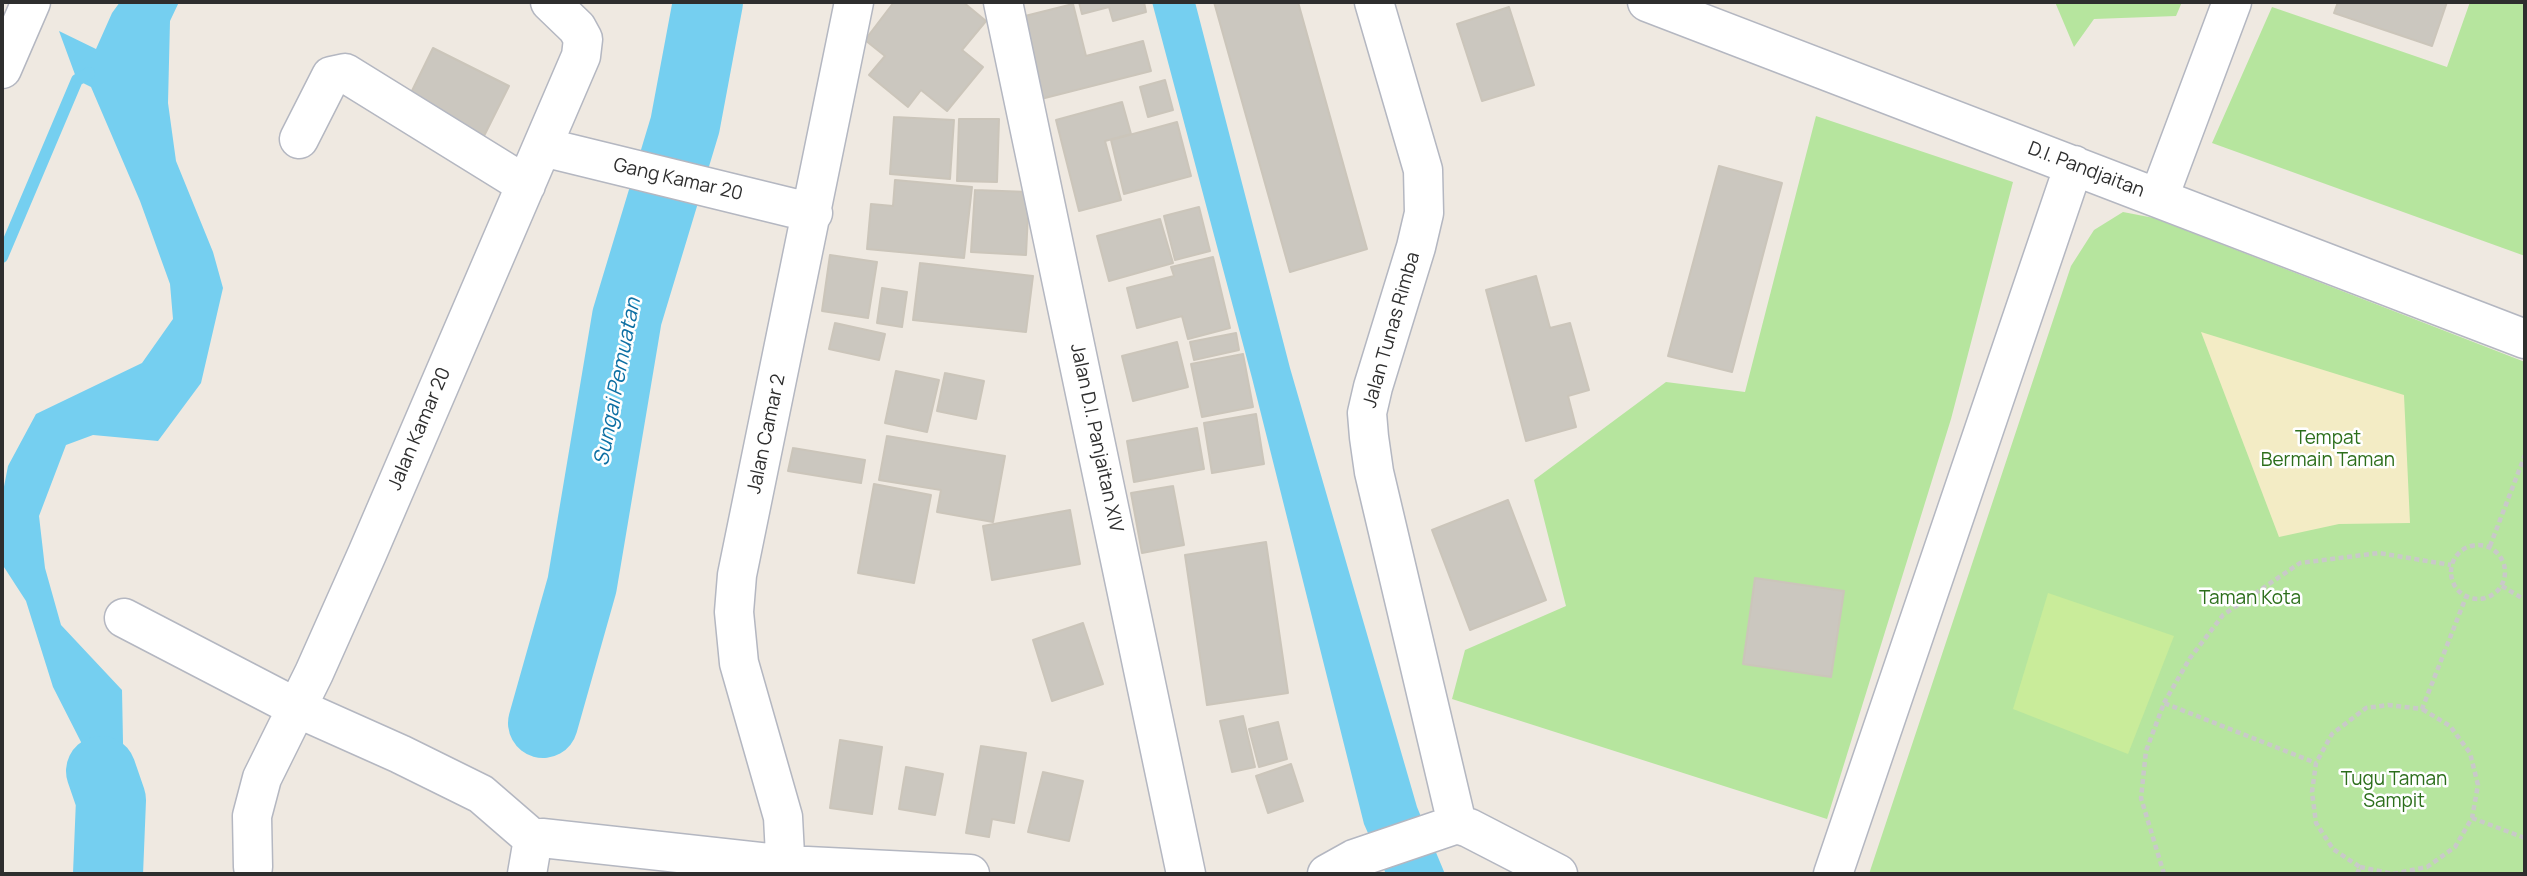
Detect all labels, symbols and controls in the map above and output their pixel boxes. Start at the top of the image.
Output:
street label: D.I. Pandjaitan [2025,137,2147,203]
street label: Gang Kamar 20 [611,154,745,206]
street label: Jalan Tunas Rimba [1359,249,1425,411]
water label: Sungai Pemuatan [589,296,647,468]
street label: Jalan D.I. Panjaitan XIV [1065,342,1127,534]
street label: Jalan Kamar 20 [384,364,456,494]
street label: Jalan Camar 2 [743,372,791,496]
park label: Tempat Bermain Taman [2261,428,2395,472]
park label: Taman Kota [2199,588,2301,610]
park label: Tugu Taman Sampit [2341,769,2447,813]

